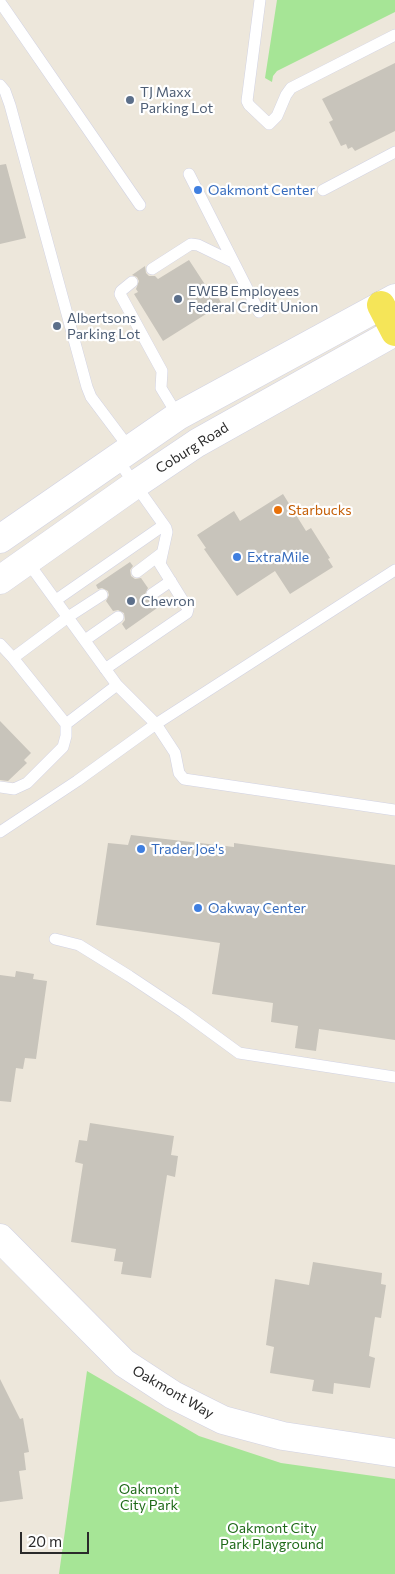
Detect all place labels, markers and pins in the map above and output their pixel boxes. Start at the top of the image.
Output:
place label: TJ Maxx Parking Lot [140,84,213,116]
marker: TJ Maxx Parking Lot [124,94,136,106]
place label: Oakmont Center [208,182,315,198]
marker: Oakmont Center [192,184,204,196]
place label: EWEB Employees Federal Credit Union [188,283,318,316]
marker: EWEB Employees Federal Credit Union [172,293,184,305]
place label: Albertsons Parking Lot [67,310,140,342]
marker: Albertsons Parking Lot [51,320,63,332]
place label: Starbucks [288,502,352,518]
marker: Starbucks [272,504,284,516]
place label: ExtraMile [247,549,309,565]
marker: ExtraMile [231,551,243,563]
place label: Chevron [141,593,195,609]
marker: Chevron [125,595,137,607]
place label: Trader Joe's [151,841,224,857]
marker: Trader Joe's [135,843,147,855]
place label: Oakway Center [208,900,306,916]
marker: Oakway Center [192,902,204,914]

